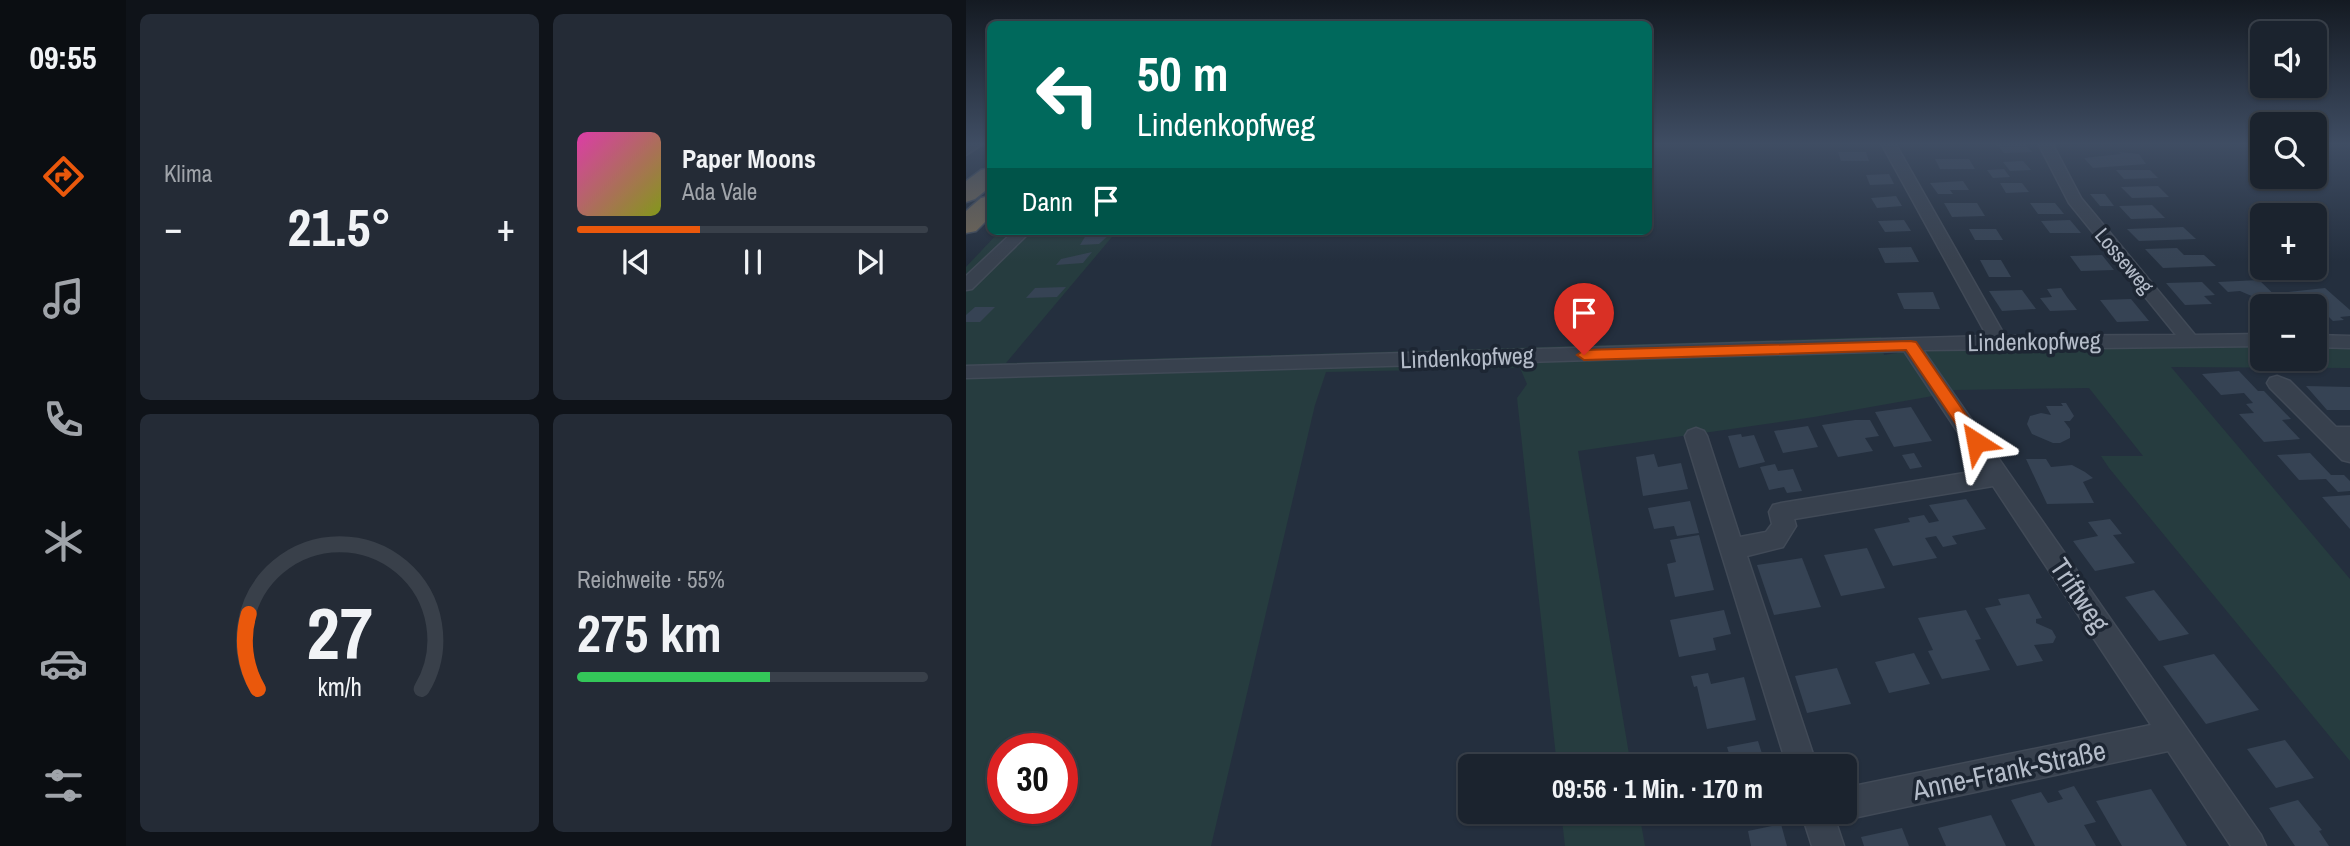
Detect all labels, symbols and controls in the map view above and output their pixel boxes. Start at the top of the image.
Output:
map controls [2250,21,2327,371]
button: sound [2250,21,2327,98]
text: 09:55 [29,36,97,79]
text: 50 m [1137,40,1229,106]
icon: left [1022,49,1113,140]
text: Lindenkopfweg [1137,103,1315,146]
button: search [2250,112,2327,189]
text: Paper Moons [682,141,816,176]
icon: directions [39,152,88,201]
text: Klima [164,158,212,189]
text: Ada Vale [682,176,757,207]
icon: arrive [1087,182,1125,220]
text: Dann [1022,184,1073,219]
text: 21.5° [288,192,391,262]
text: − [164,202,182,253]
text: + [497,202,515,253]
button: + [2250,203,2327,280]
street label: Losseweg [2088,222,2161,300]
icon: previous [617,243,655,281]
icon: pause [734,243,772,281]
icon: next [851,243,889,281]
icon: music [39,274,88,323]
pin [1554,283,1614,355]
icon: arrive [1565,294,1603,332]
button: − [2250,294,2327,371]
street label: Lindenkopfweg [1967,324,2101,358]
street label: Lindenkopfweg [1400,339,1534,375]
icon: phone [39,395,88,444]
position arrow [1939,405,2013,479]
icon: climate [39,517,88,566]
street label: Triftweg [2041,550,2119,640]
text: Reichweite · 55% [577,564,725,595]
text: 27 [306,584,373,682]
text: 275 km [577,598,722,668]
icon: car [39,639,88,688]
text: km/h [317,670,362,704]
street label: Anne-Frank-Straße [1908,731,2109,809]
speed limit sign: 30 [987,733,1078,824]
icon: filters [39,761,88,810]
text: 09:56 · 1 Min. · 170 m [1552,771,1763,806]

